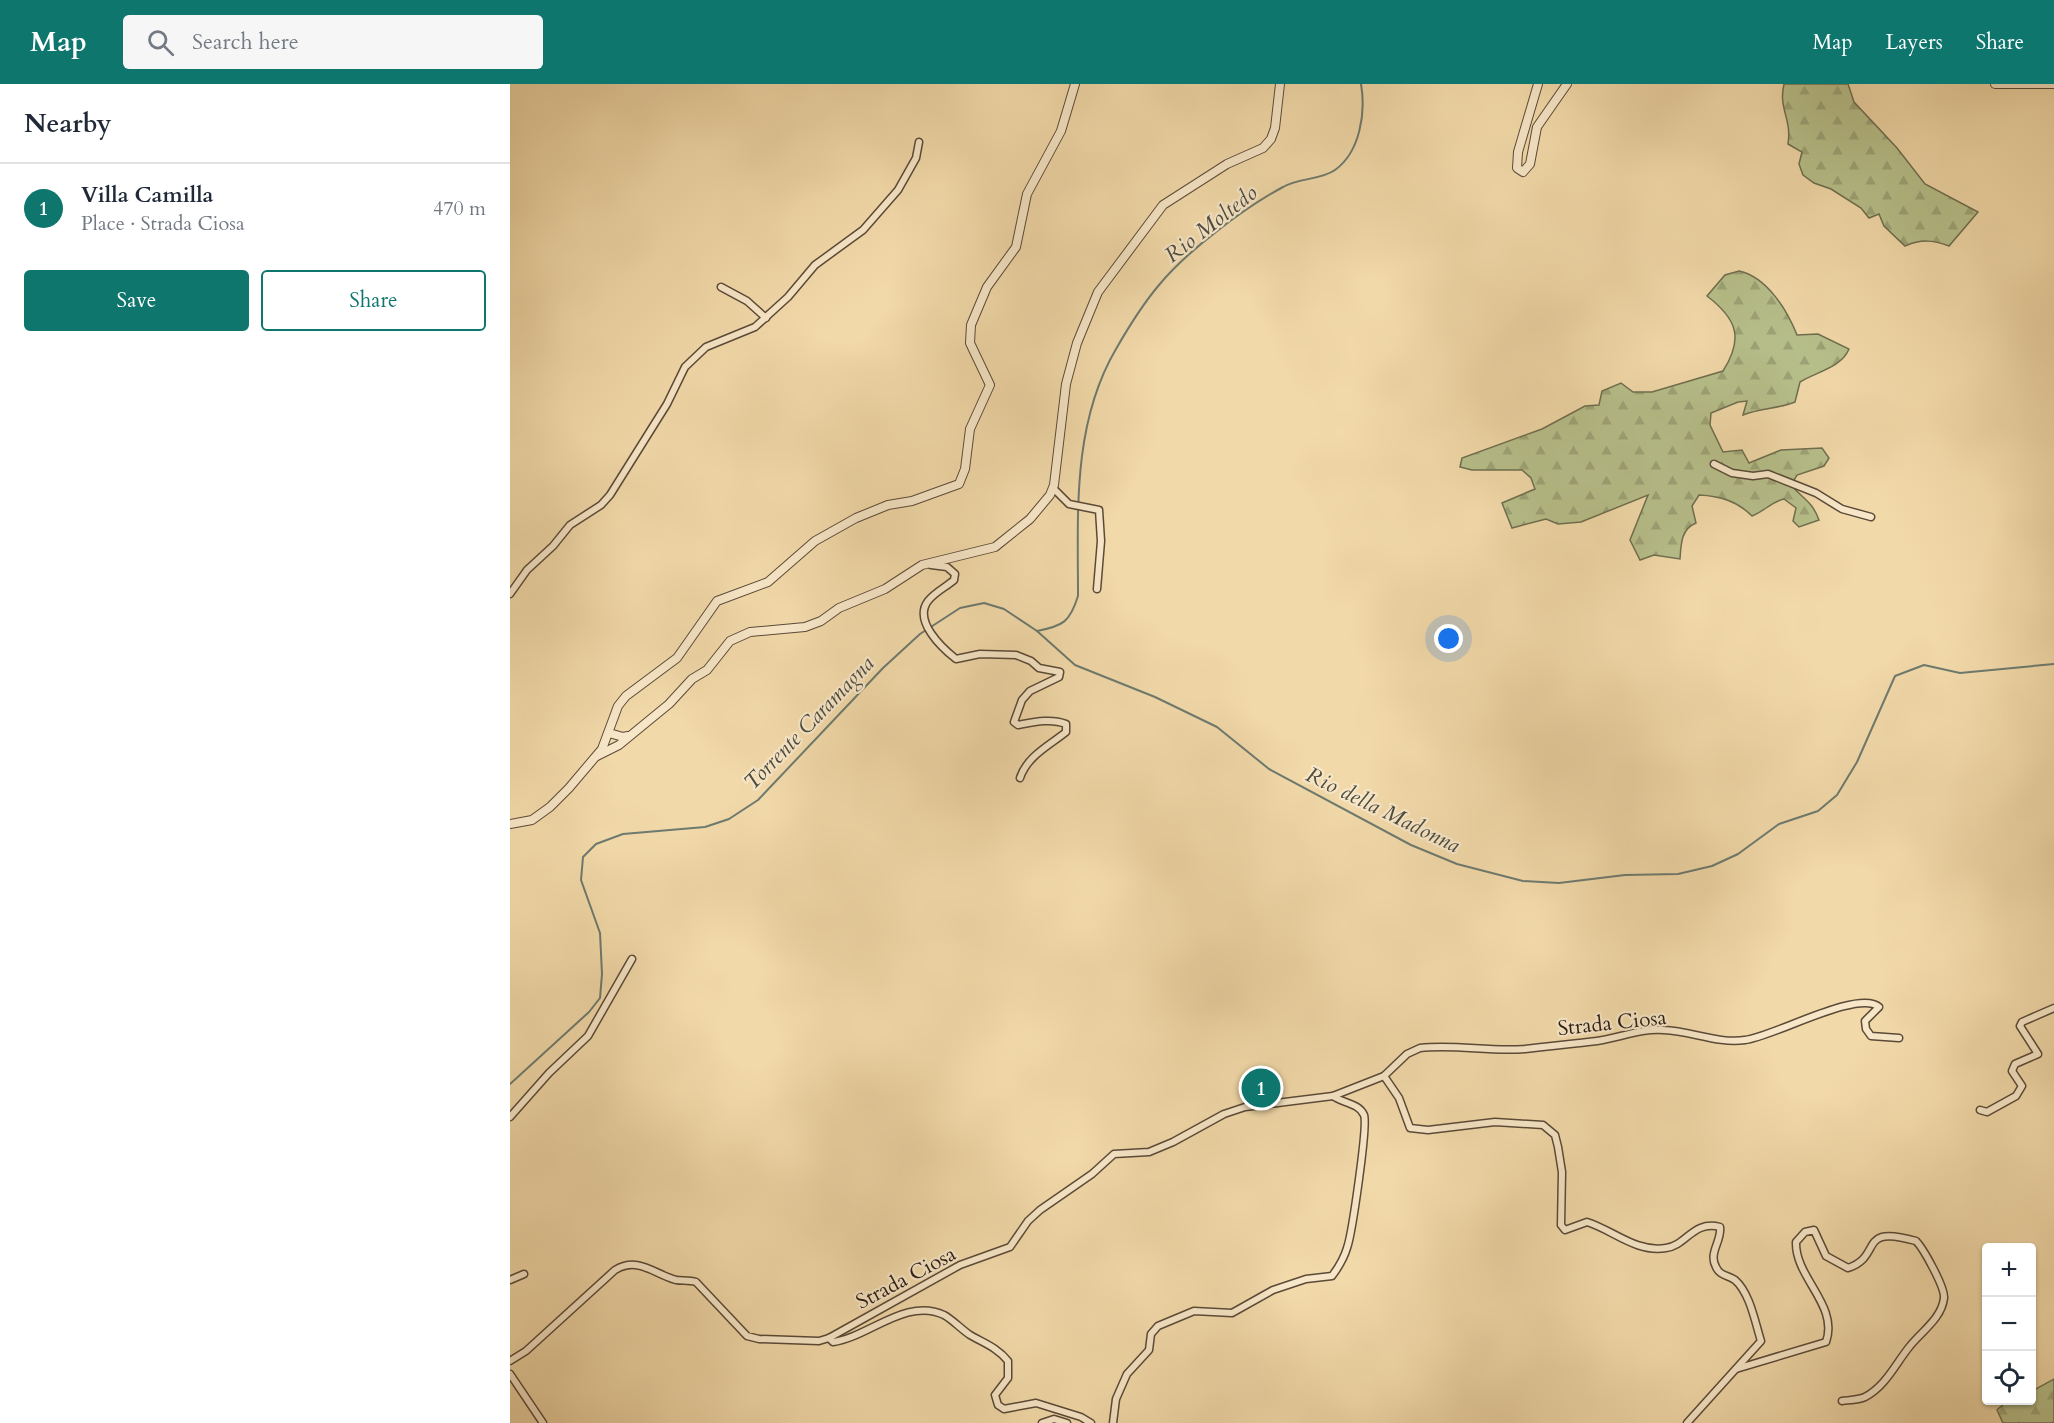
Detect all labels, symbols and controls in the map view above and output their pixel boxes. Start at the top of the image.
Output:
search box [123,15,543,69]
text: Map [30,23,87,61]
icon: search [144,26,177,59]
text: Search here [192,27,299,57]
text: Map [1813,28,1853,57]
text: Layers [1886,28,1943,57]
text: Share [1976,28,2024,57]
text: Nearby [24,106,112,141]
water label: Rio Moltedo [1158,178,1264,270]
text: Villa Camilla [81,180,214,210]
text: 1 [38,195,49,222]
text: 470 m [433,195,486,222]
text: Place · Strada Ciosa [81,210,245,237]
button: Save [24,270,249,331]
button: Share [261,270,486,331]
your location [1434,624,1463,653]
water label: Torrente Caramagna [737,649,881,797]
water label: Rio della Madonna [1301,760,1465,860]
street label: Strada Ciosa [1556,1003,1668,1043]
pin: 1 [1242,1066,1281,1110]
street label: Strada Ciosa [851,1240,961,1316]
map controls [1982,1243,2036,1405]
button: + [1982,1243,2036,1297]
button: − [1982,1297,2036,1351]
button: locate [1982,1351,2036,1405]

